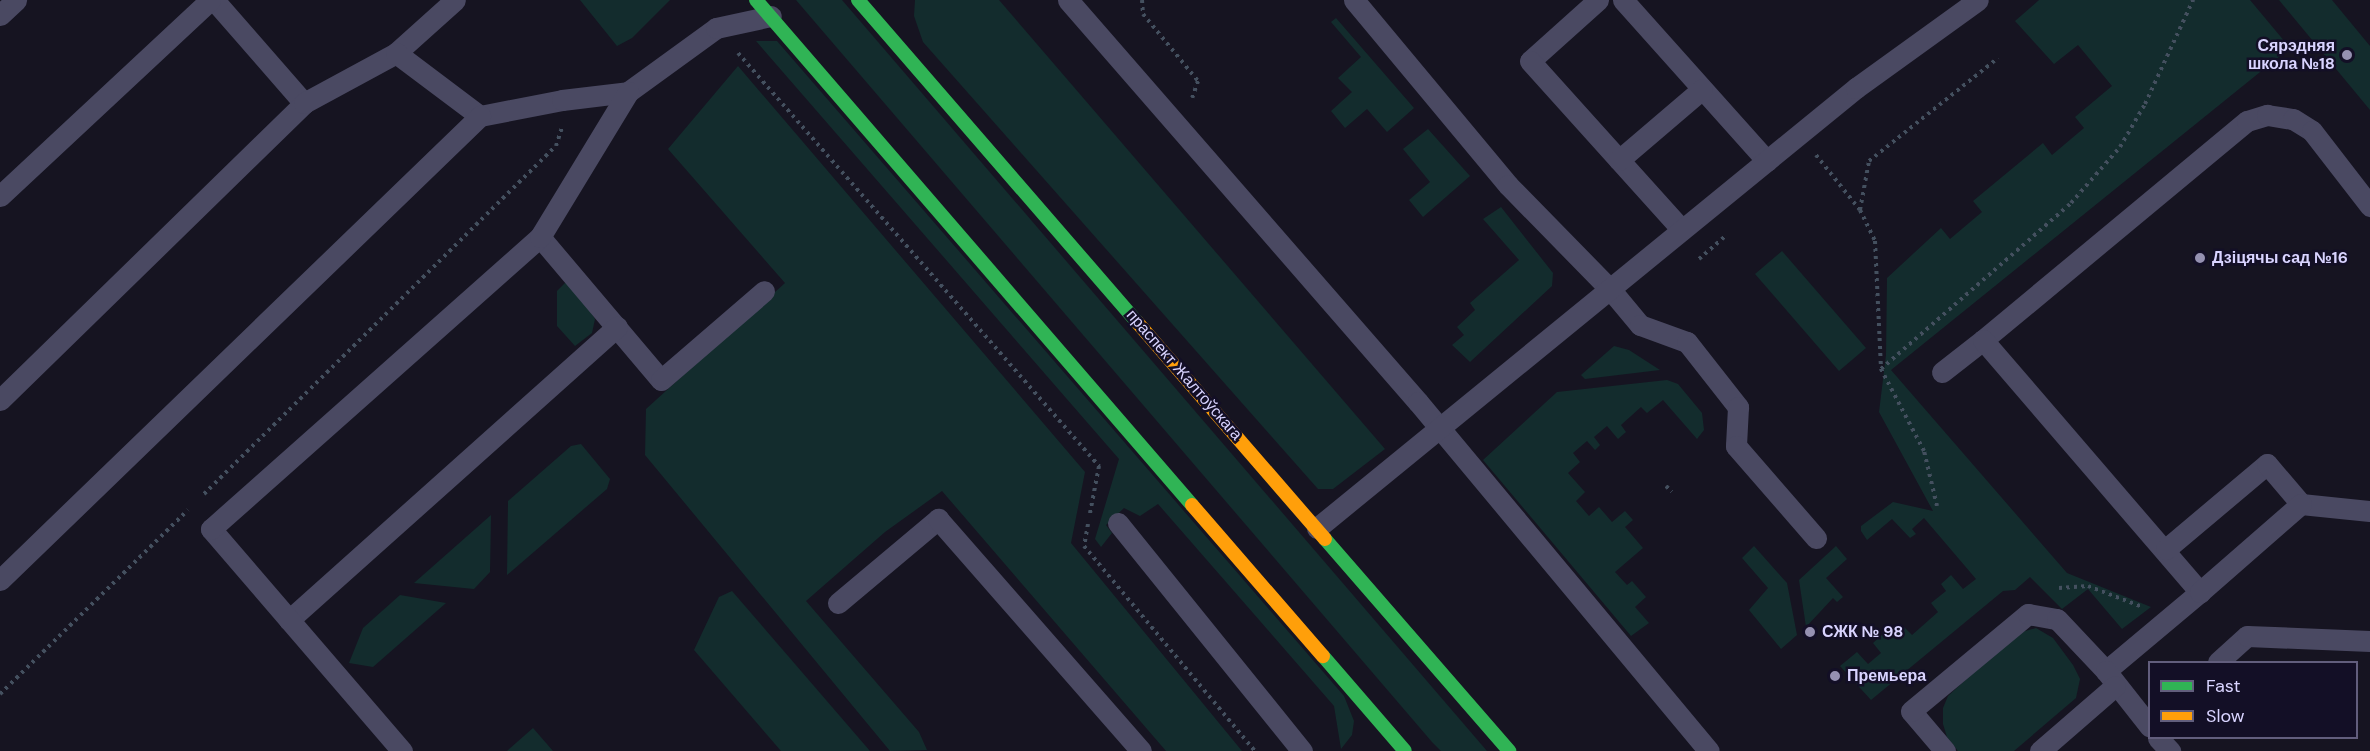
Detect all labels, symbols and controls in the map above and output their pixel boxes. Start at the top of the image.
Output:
place label: Сярэдняя школа №18 [2248,36,2335,74]
marker: Сярэдняя школа №18 [2340,48,2354,62]
place label: Дзіцячы сад №16 [2212,248,2348,268]
marker: Дзіцячы сад №16 [2193,251,2207,265]
street label: праспект Жалтоўскага [1122,306,1246,444]
place label: СЖК № 98 [1822,622,1903,642]
marker: СЖК № 98 [1803,625,1817,639]
legend [2148,661,2358,739]
place label: Премьера [1847,666,1926,686]
marker: Премьера [1828,669,1842,683]
text: Fast [2206,674,2241,698]
text: Slow [2206,704,2245,728]

